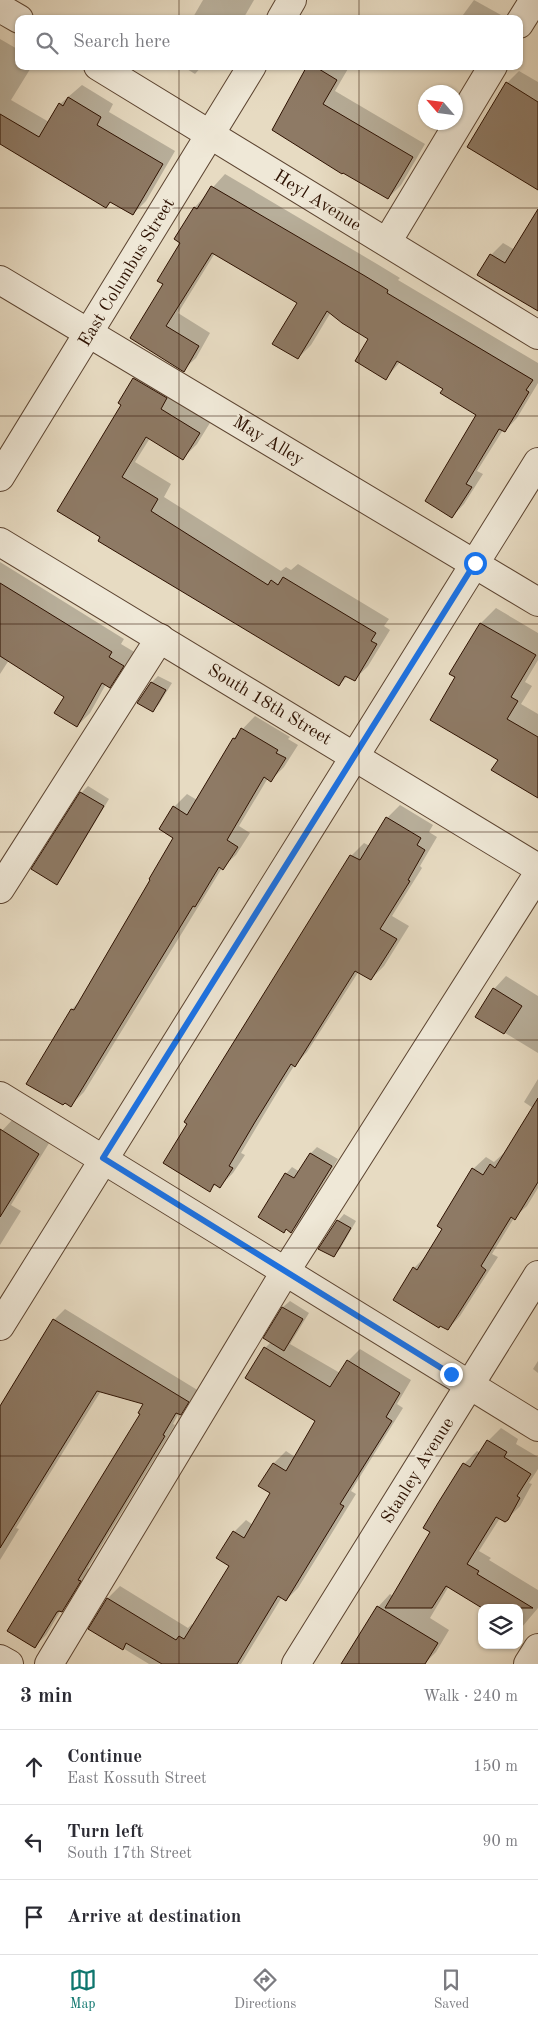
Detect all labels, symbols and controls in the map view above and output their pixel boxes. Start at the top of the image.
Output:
search box [15,15,523,70]
icon: search [33,29,61,57]
text: Search here [73,33,170,52]
north arrow [418,85,463,130]
street label: Heyl Avenue [271,167,364,235]
street label: East Columbus Street [75,195,178,350]
street label: May Alley [230,413,308,469]
route start [464,552,487,575]
street label: South 18th Street [205,661,334,749]
route end [440,1363,463,1386]
street label: Stanley Avenue [378,1414,458,1527]
map controls [478,1604,523,1649]
button: layers [478,1604,523,1649]
text: 3 min [20,1686,73,1707]
text: Walk · 240 m [423,1689,518,1705]
text: Continue [67,1748,142,1767]
icon: ahead [20,1753,48,1781]
text: 150 m [473,1759,518,1775]
text: East Kossuth Street [67,1771,207,1787]
text: Turn left [67,1823,144,1842]
icon: left [20,1828,48,1856]
text: 90 m [482,1834,518,1850]
text: South 17th Street [67,1846,192,1862]
icon: arrive [20,1903,48,1931]
text: Arrive at destination [67,1908,241,1927]
tab: Map [69,1966,97,2013]
tab: Directions [234,1966,296,2013]
tab: Saved [434,1966,469,2013]

